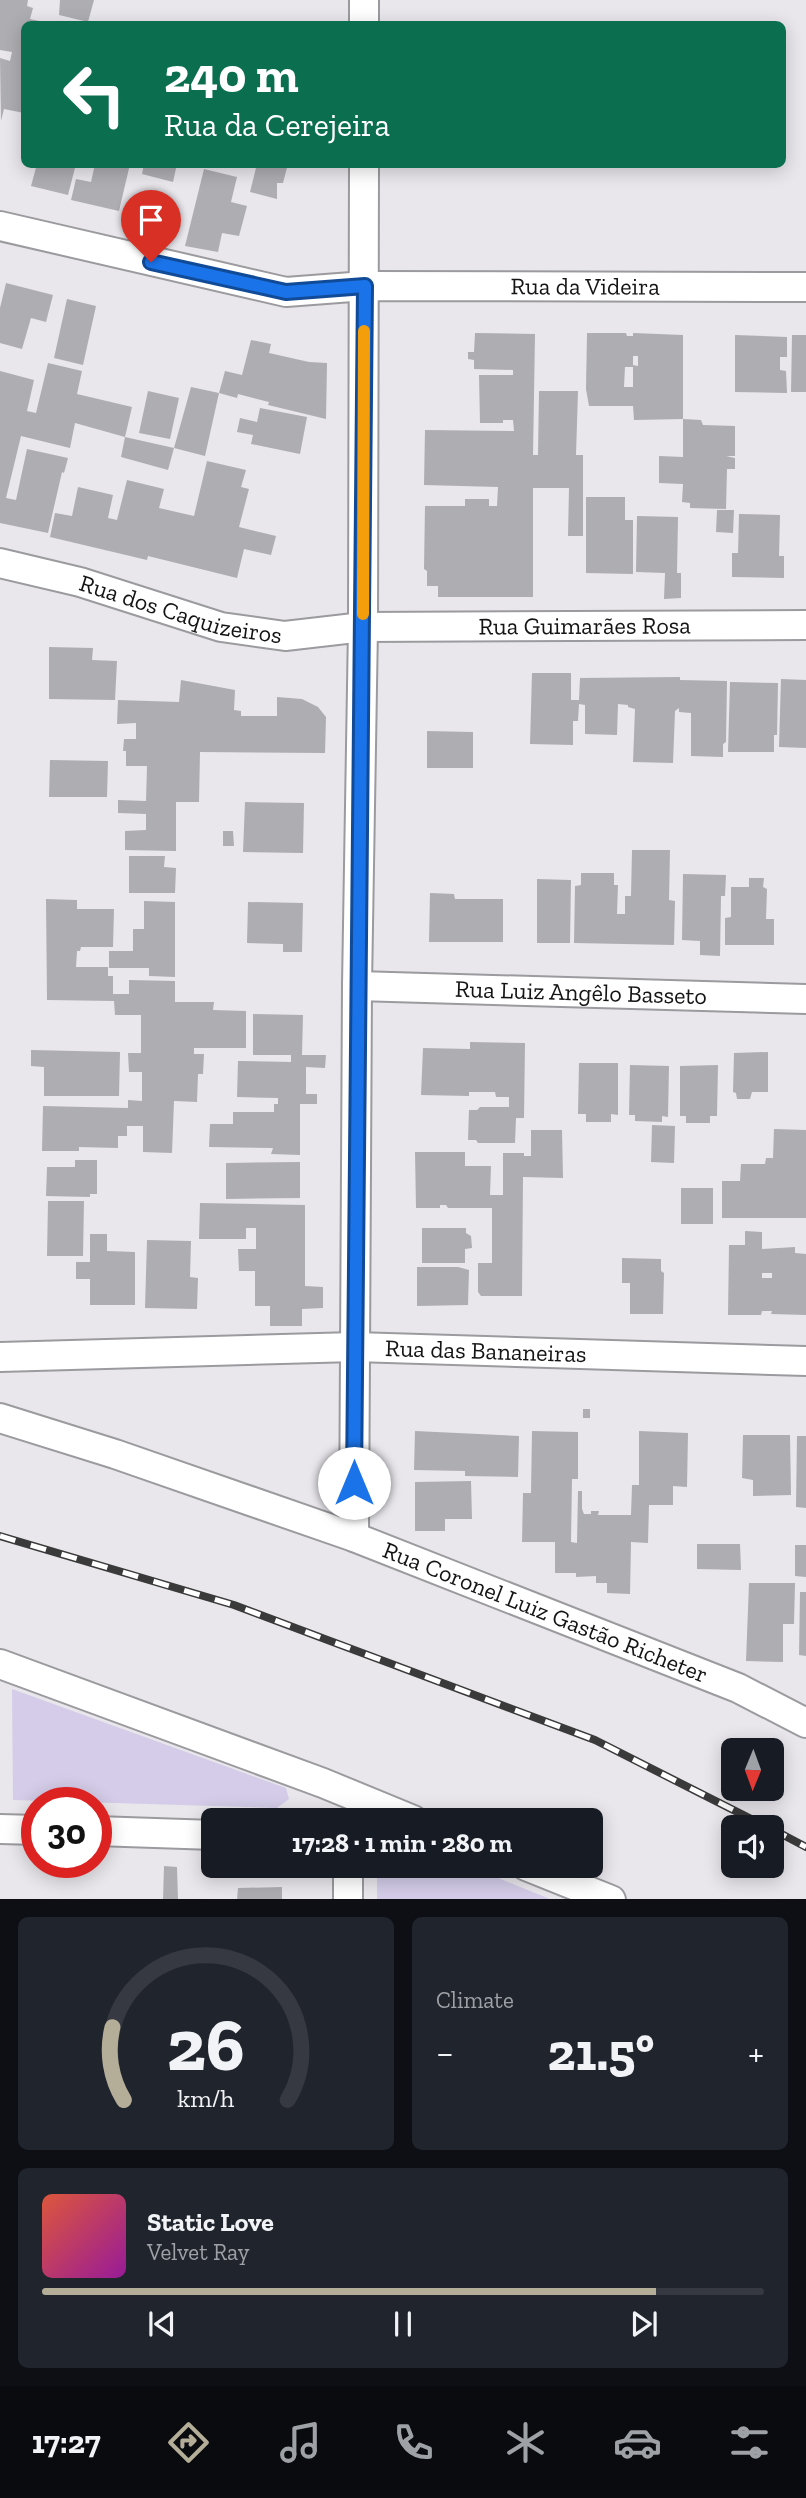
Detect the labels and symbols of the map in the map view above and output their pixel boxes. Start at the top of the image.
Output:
pin [121,190,181,262]
street label: Rua da Videira [510,271,660,301]
street label: Rua dos Caquizeiros [76,568,284,649]
street label: Rua Guimarães Rosa [478,611,691,640]
street label: Rua Luiz Angêlo Basseto [455,974,707,1010]
street label: Rua das Bananeiras [385,1333,587,1368]
position arrow [317,1446,391,1520]
street label: Rua Coronel Luiz Gastão Richeter [379,1535,712,1689]
north arrow [721,1738,784,1801]
speed limit sign: 30 [21,1787,112,1878]

